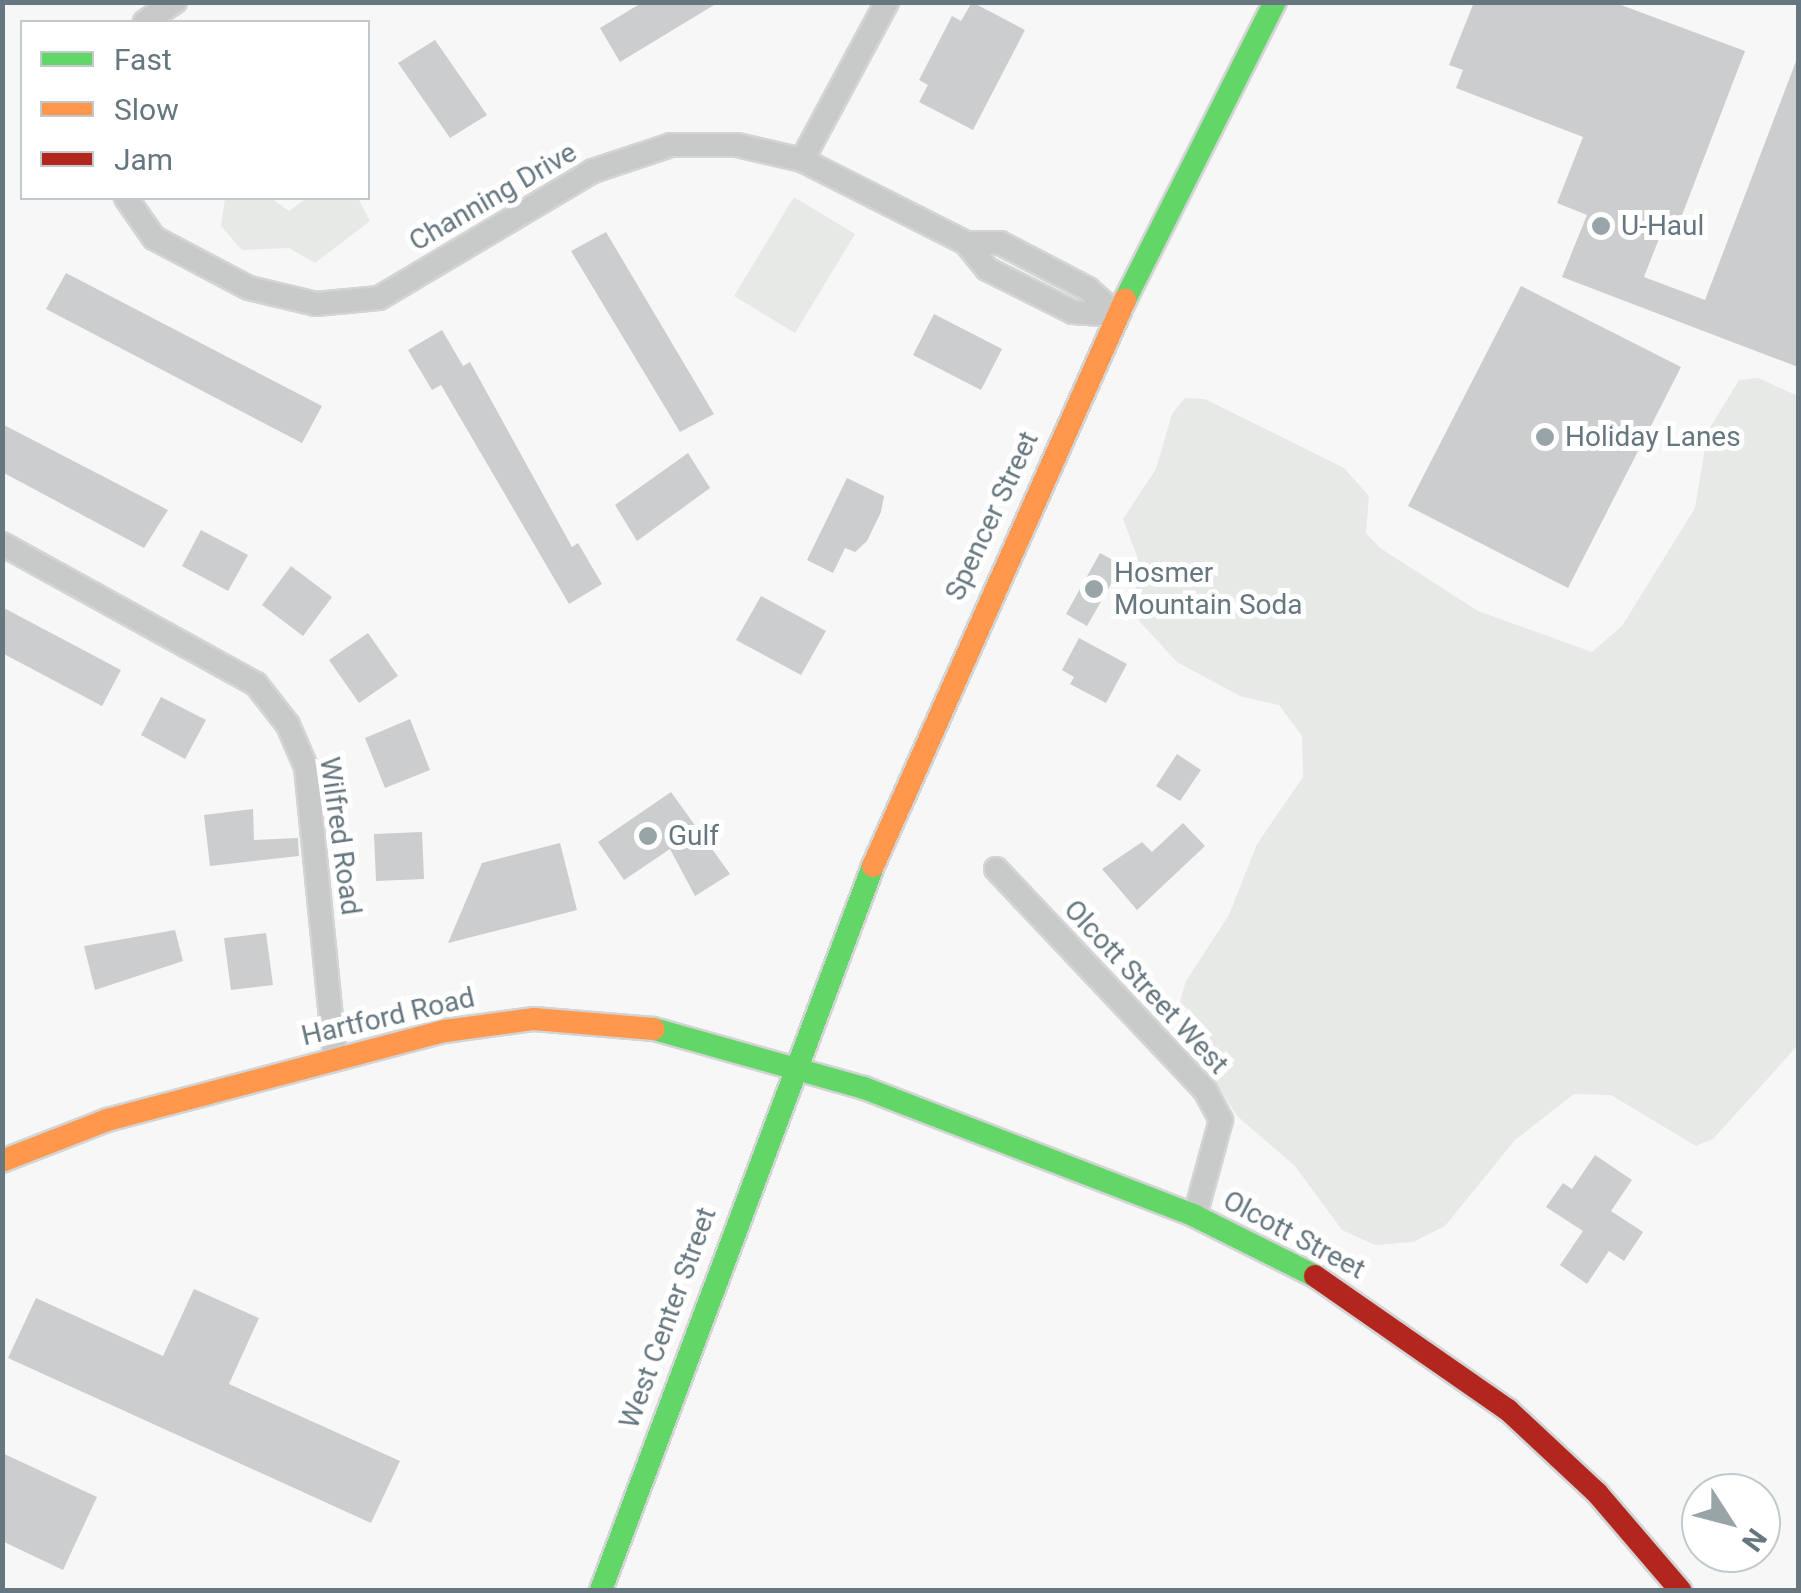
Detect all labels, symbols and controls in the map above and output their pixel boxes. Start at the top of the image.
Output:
legend [20,20,370,200]
text: Fast [114,42,172,77]
text: Slow [114,92,179,127]
street label: Channing Drive [403,136,583,258]
text: Jam [114,142,173,177]
place label: U-Haul [1621,209,1704,243]
marker: U-Haul [1590,215,1612,237]
place label: Holiday Lanes [1565,420,1741,454]
street label: Spencer Street [938,426,1046,606]
marker: Holiday Lanes [1534,426,1556,448]
place label: Hosmer Mountain Soda [1114,556,1303,622]
marker: Hosmer Mountain Soda [1083,578,1105,600]
street label: Wilfred Road [312,755,368,917]
place label: Gulf [668,819,719,853]
marker: Gulf [637,825,659,847]
street label: Olcott Street West [1057,893,1235,1081]
street label: Hartford Road [298,981,478,1053]
street label: Olcott Street [1217,1184,1371,1286]
street label: West Center Street [612,1203,724,1433]
north arrow [1681,1473,1781,1573]
text: N [1735,1522,1773,1557]

